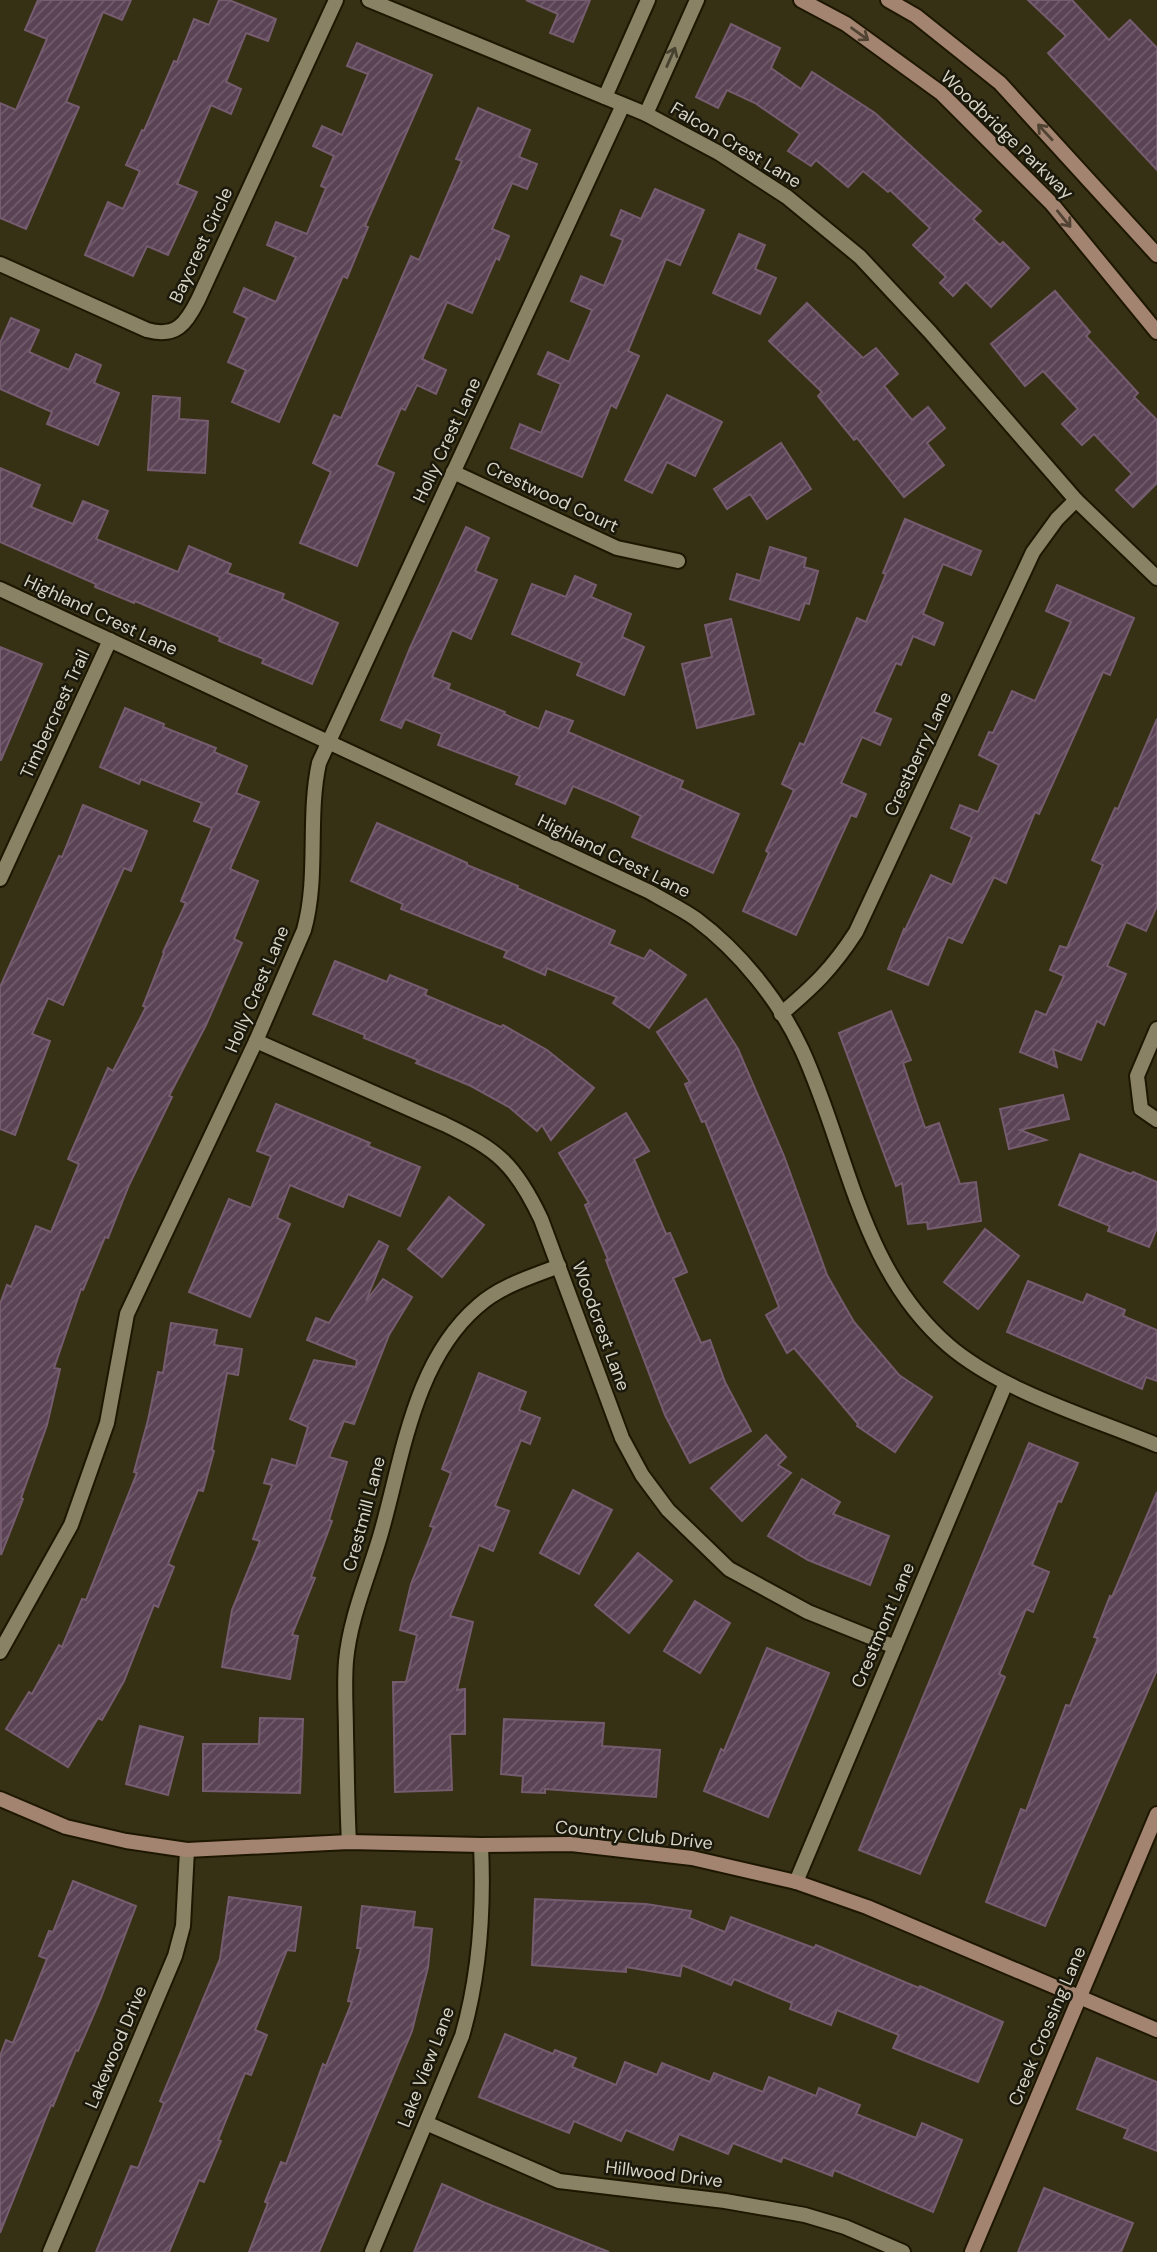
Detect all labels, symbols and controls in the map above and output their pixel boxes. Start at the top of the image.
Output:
one-way arrow [850,27,869,41]
one-way arrow [665,47,678,68]
street label: Woodbridge Parkway [935,65,1079,205]
street label: Falcon Crest Lane [666,96,806,194]
one-way arrow [1037,123,1053,141]
street label: Baycrest Circle [164,183,238,307]
one-way arrow [1056,209,1072,227]
street label: Holly Crest Lane [407,374,487,506]
street label: Crestwood Court [482,456,622,538]
street label: Highland Crest Lane [20,569,182,661]
street label: Timbercrest Trail [15,646,95,782]
street label: Crestberry Lane [879,688,957,820]
street label: Highland Crest Lane [534,809,694,903]
street label: Holly Crest Lane [219,922,295,1056]
street label: Woodcrest Lane [566,1258,636,1394]
street label: Crestmill Lane [337,1454,391,1574]
street label: Crestmont Lane [846,1559,920,1691]
street label: Country Club Drive [554,1815,714,1855]
street label: Creek Crossing Lane [1003,1943,1091,2109]
street label: Lakewood Drive [79,1982,153,2112]
street label: Lake View Lane [392,2003,460,2131]
street label: Hillwood Drive [604,2155,724,2193]

